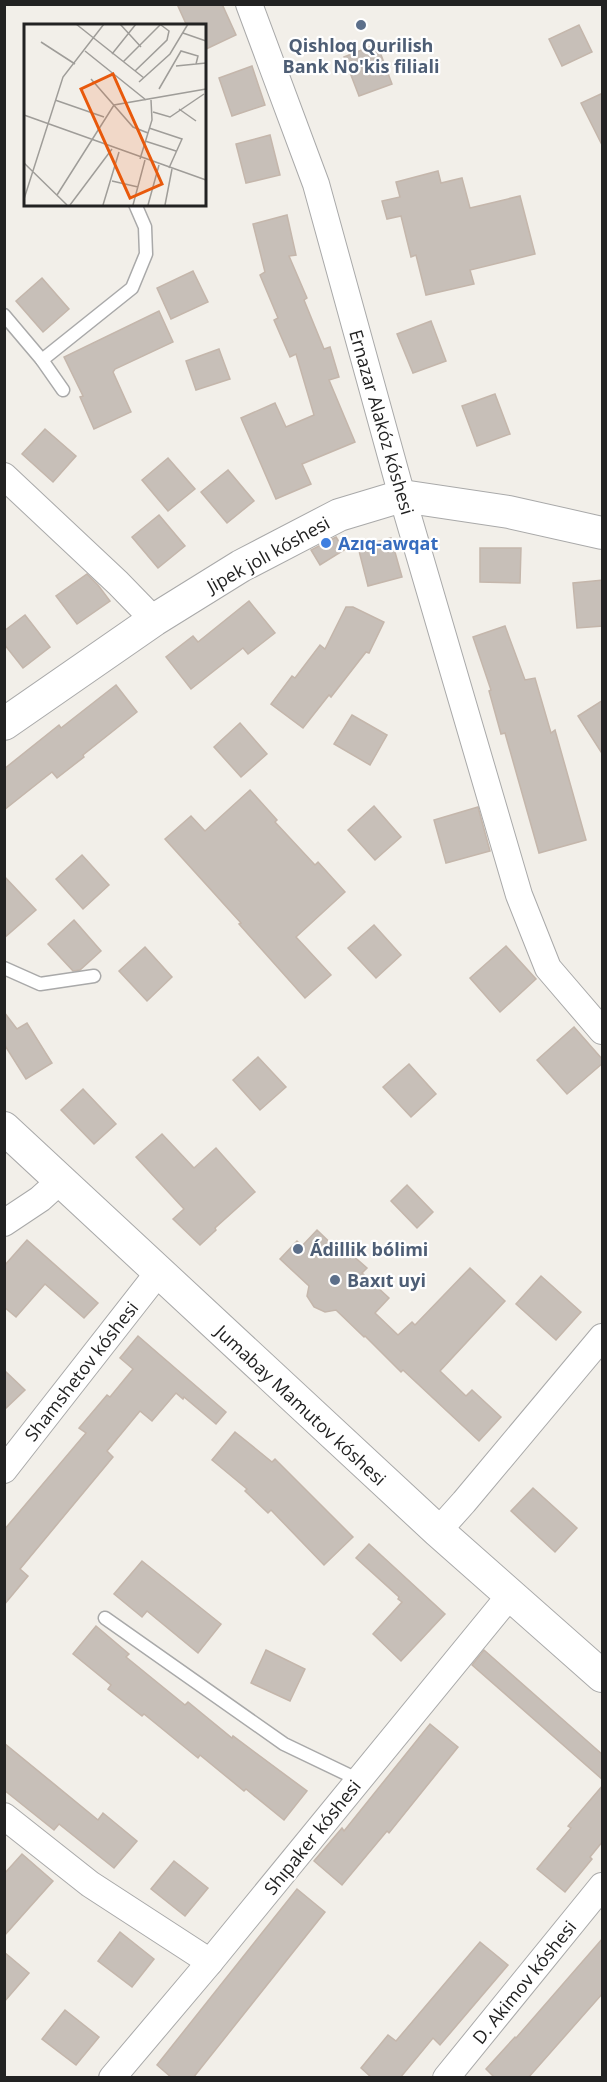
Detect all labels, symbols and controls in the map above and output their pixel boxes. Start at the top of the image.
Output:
marker: Qishloq Qurilish Bank No'kis filiali [354,18,368,32]
inset map [24,24,206,206]
place label: Qishloq Qurilish Bank No'kis filiali [283,33,439,78]
street label: Ernazar Alakóz kóshesi [344,327,420,517]
street label: Jipek jolı kóshesi [201,510,334,599]
place label: Azıq-awqat [338,531,438,555]
marker: Azıq-awqat [319,536,333,550]
place label: Ádillik bólimi [310,1237,428,1261]
marker: Ádillik bólimi [291,1242,305,1256]
place label: Baxıt uyi [347,1268,426,1292]
marker: Baxıt uyi [328,1273,342,1287]
street label: Shamshetov kóshesi [19,1296,143,1446]
street label: Jumabay Mamutov kóshesi [209,1318,392,1491]
street label: Shıpaker kóshesi [258,1775,366,1899]
street label: D. Akimov kóshesi [467,1915,581,2049]

